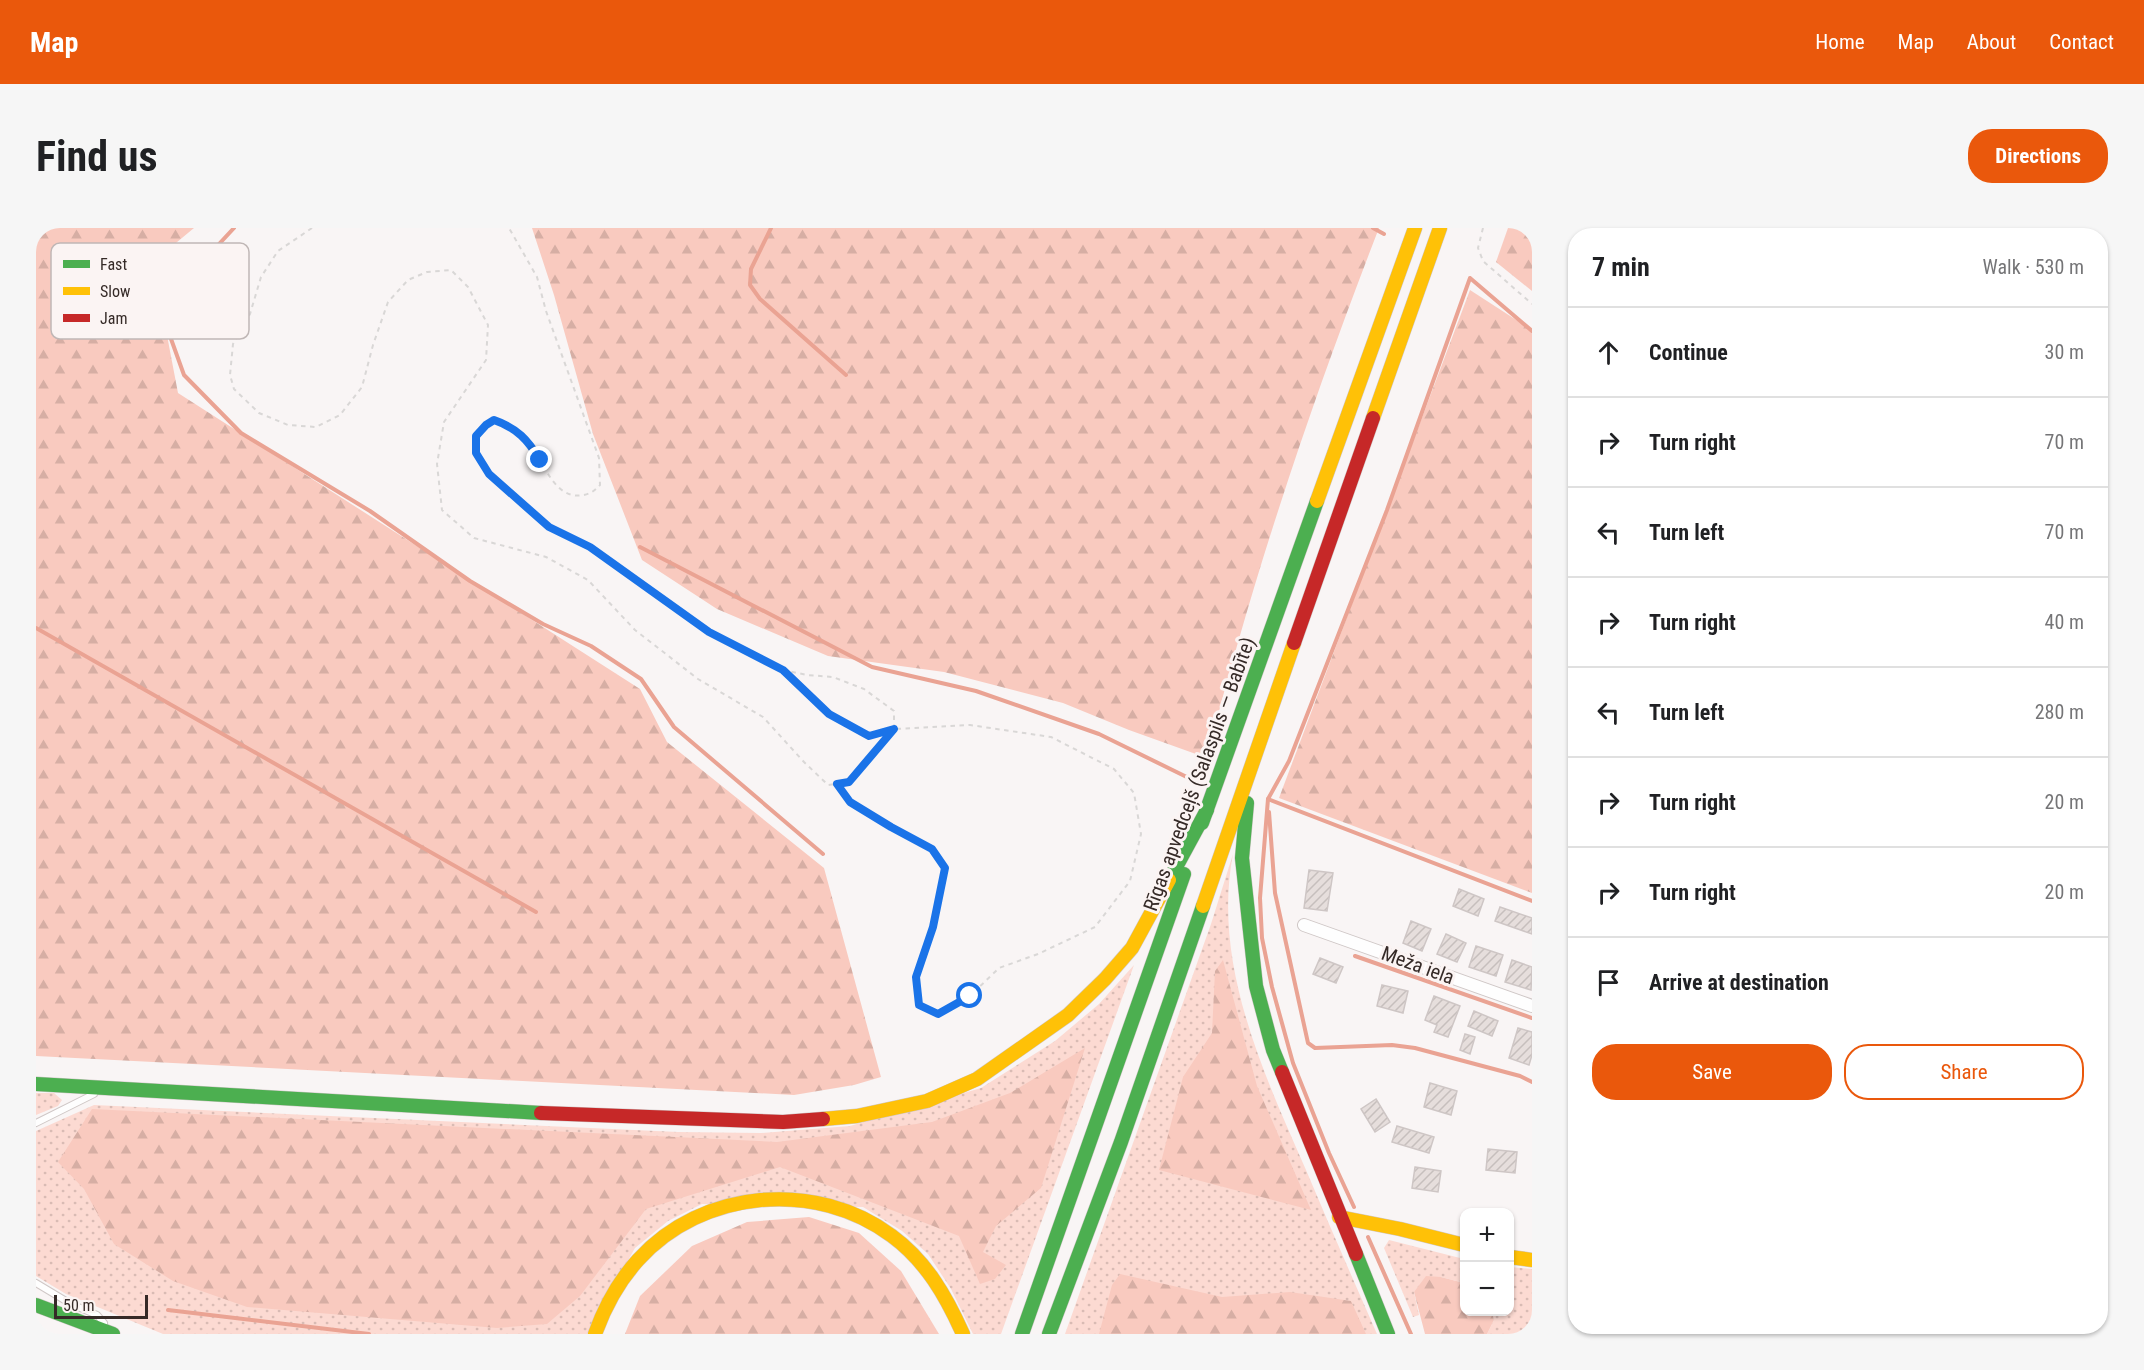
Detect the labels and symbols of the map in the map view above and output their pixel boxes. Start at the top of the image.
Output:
legend [51,243,249,339]
text: Fast [100,255,127,274]
text: Slow [100,282,130,301]
text: Jam [100,309,127,328]
route end [526,446,552,472]
street label: Rīgas apvedceļš (Salaspils — Babīte) [1138,634,1260,914]
street label: Meža iela [1378,941,1458,989]
route start [956,982,982,1008]
scale bar [54,1292,148,1320]

